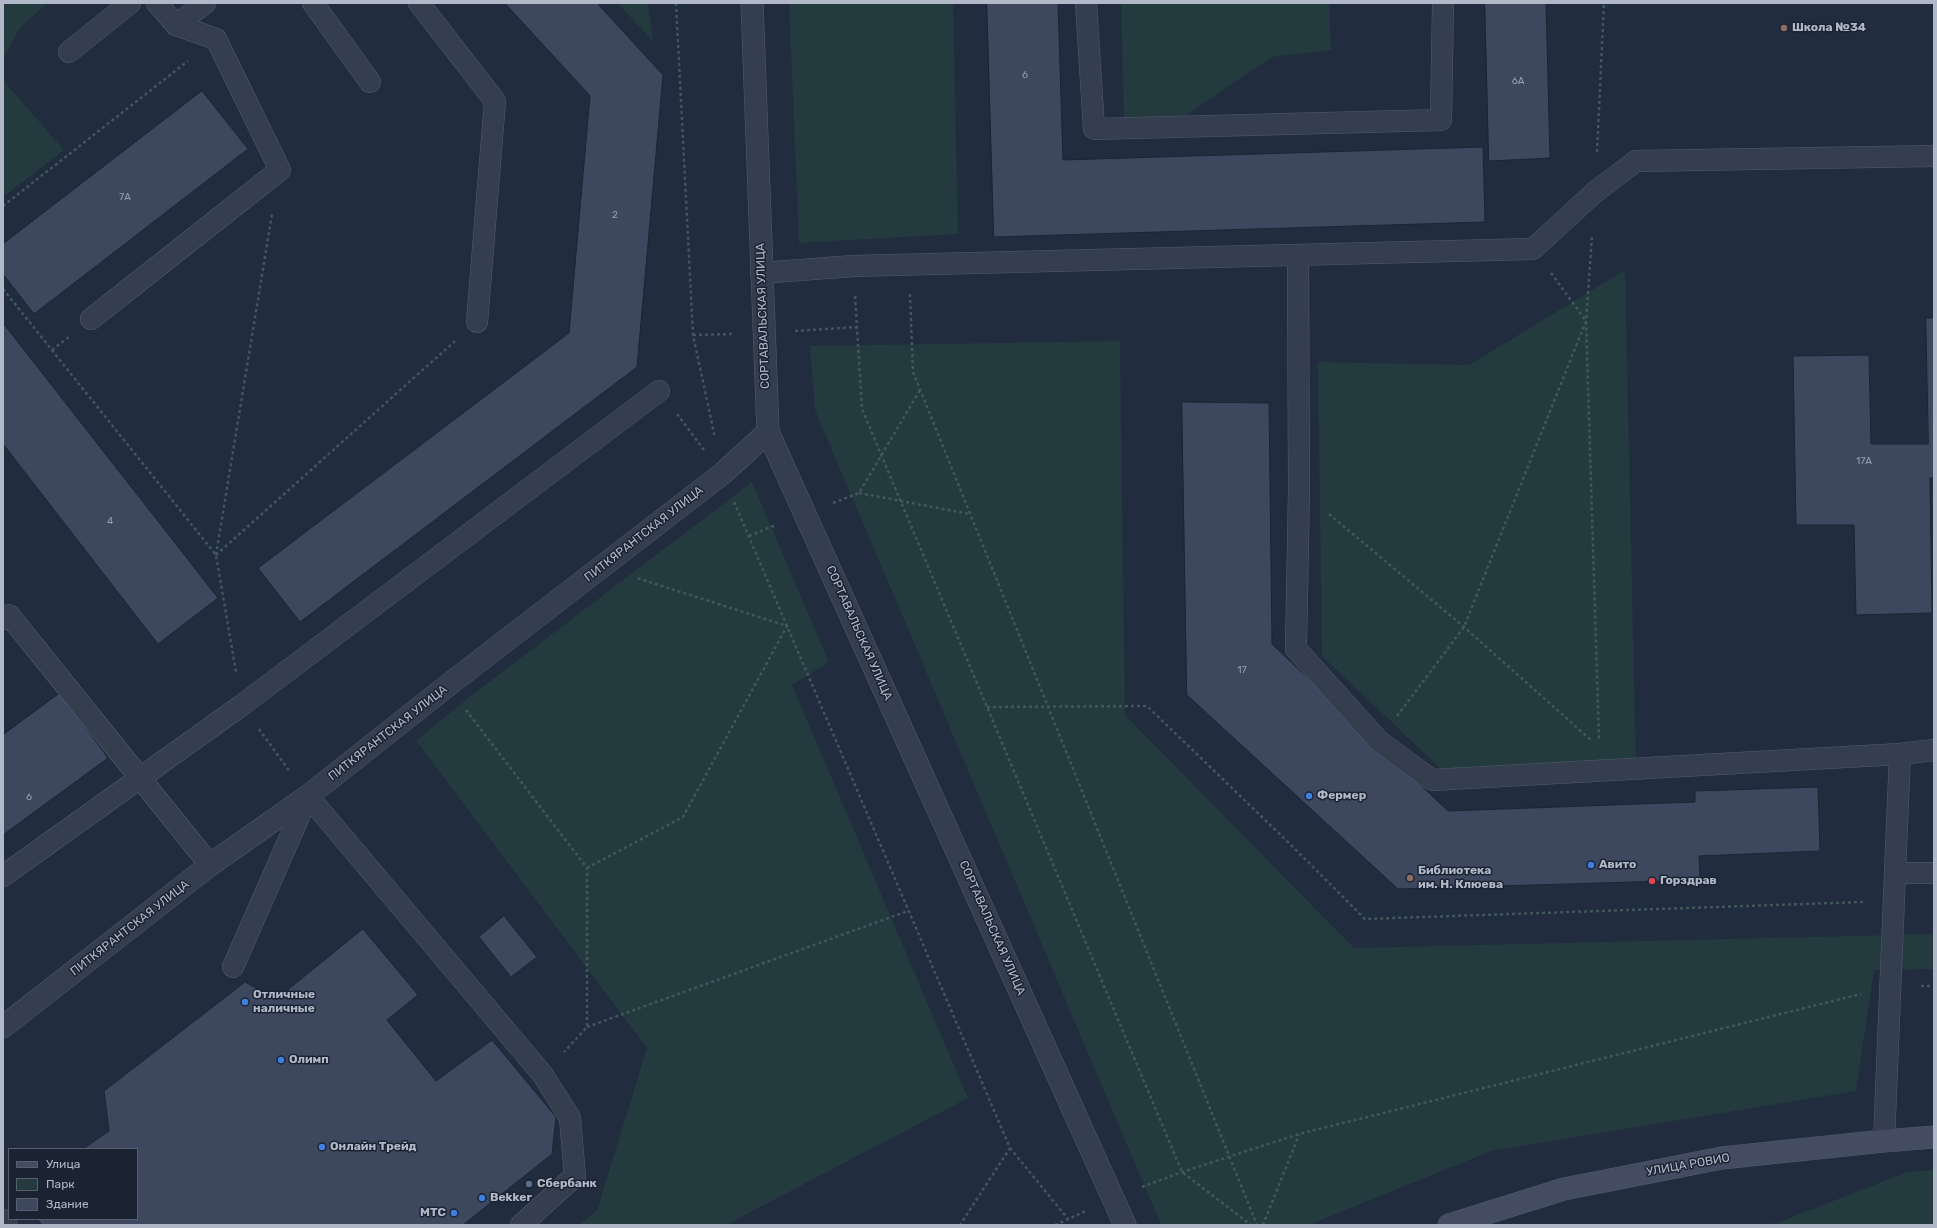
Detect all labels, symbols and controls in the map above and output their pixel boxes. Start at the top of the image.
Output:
place label: Школа №34 [1792,21,1866,35]
marker: Школа №34 [1779,23,1789,33]
house number: 6 [1022,69,1028,81]
house number: 6А [1512,75,1524,87]
house number: 7А [119,191,131,203]
house number: 2 [612,209,618,221]
street label: СОРТАВАЛЬСКАЯ УЛИЦА [753,243,773,389]
house number: 17А [1856,455,1872,467]
street label: ПИТКЯРАНТСКАЯ УЛИЦА [582,483,706,585]
house number: 4 [107,515,113,527]
street label: СОРТАВАЛЬСКАЯ УЛИЦА [823,563,895,703]
house number: 17 [1237,664,1247,676]
street label: ПИТКЯРАНТСКАЯ УЛИЦА [326,682,450,784]
place label: Фермер [1317,789,1366,803]
house number: 6 [26,791,32,803]
marker: Фермер [1304,791,1314,801]
street label: СОРТАВАЛЬСКАЯ УЛИЦА [956,858,1028,998]
place label: Авито [1599,858,1636,872]
marker: Авито [1586,860,1596,870]
place label: Библиотека им. Н. Клюева [1418,864,1503,892]
marker: Библиотека им. Н. Клюева [1405,873,1415,883]
place label: Горздрав [1660,874,1717,888]
marker: Горздрав [1647,876,1657,886]
street label: ПИТКЯРАНТСКАЯ УЛИЦА [68,877,192,979]
place label: Отличные наличные [253,988,315,1016]
marker: Отличные наличные [240,997,250,1007]
place label: Олимп [289,1053,329,1067]
marker: Олимп [276,1055,286,1065]
place label: Онлайн Трейд [330,1140,416,1154]
marker: Онлайн Трейд [317,1142,327,1152]
legend [8,1148,138,1220]
street label: УЛИЦА РОВИО [1645,1151,1731,1179]
text: Улица [46,1157,80,1171]
text: Парк [46,1177,75,1191]
place label: Сбербанк [537,1177,597,1191]
marker: Сбербанк [524,1179,534,1189]
place label: Bekker [490,1191,532,1205]
marker: Bekker [477,1193,487,1203]
text: Здание [46,1197,89,1211]
place label: МТС [420,1206,446,1220]
marker: МТС [449,1208,459,1218]

